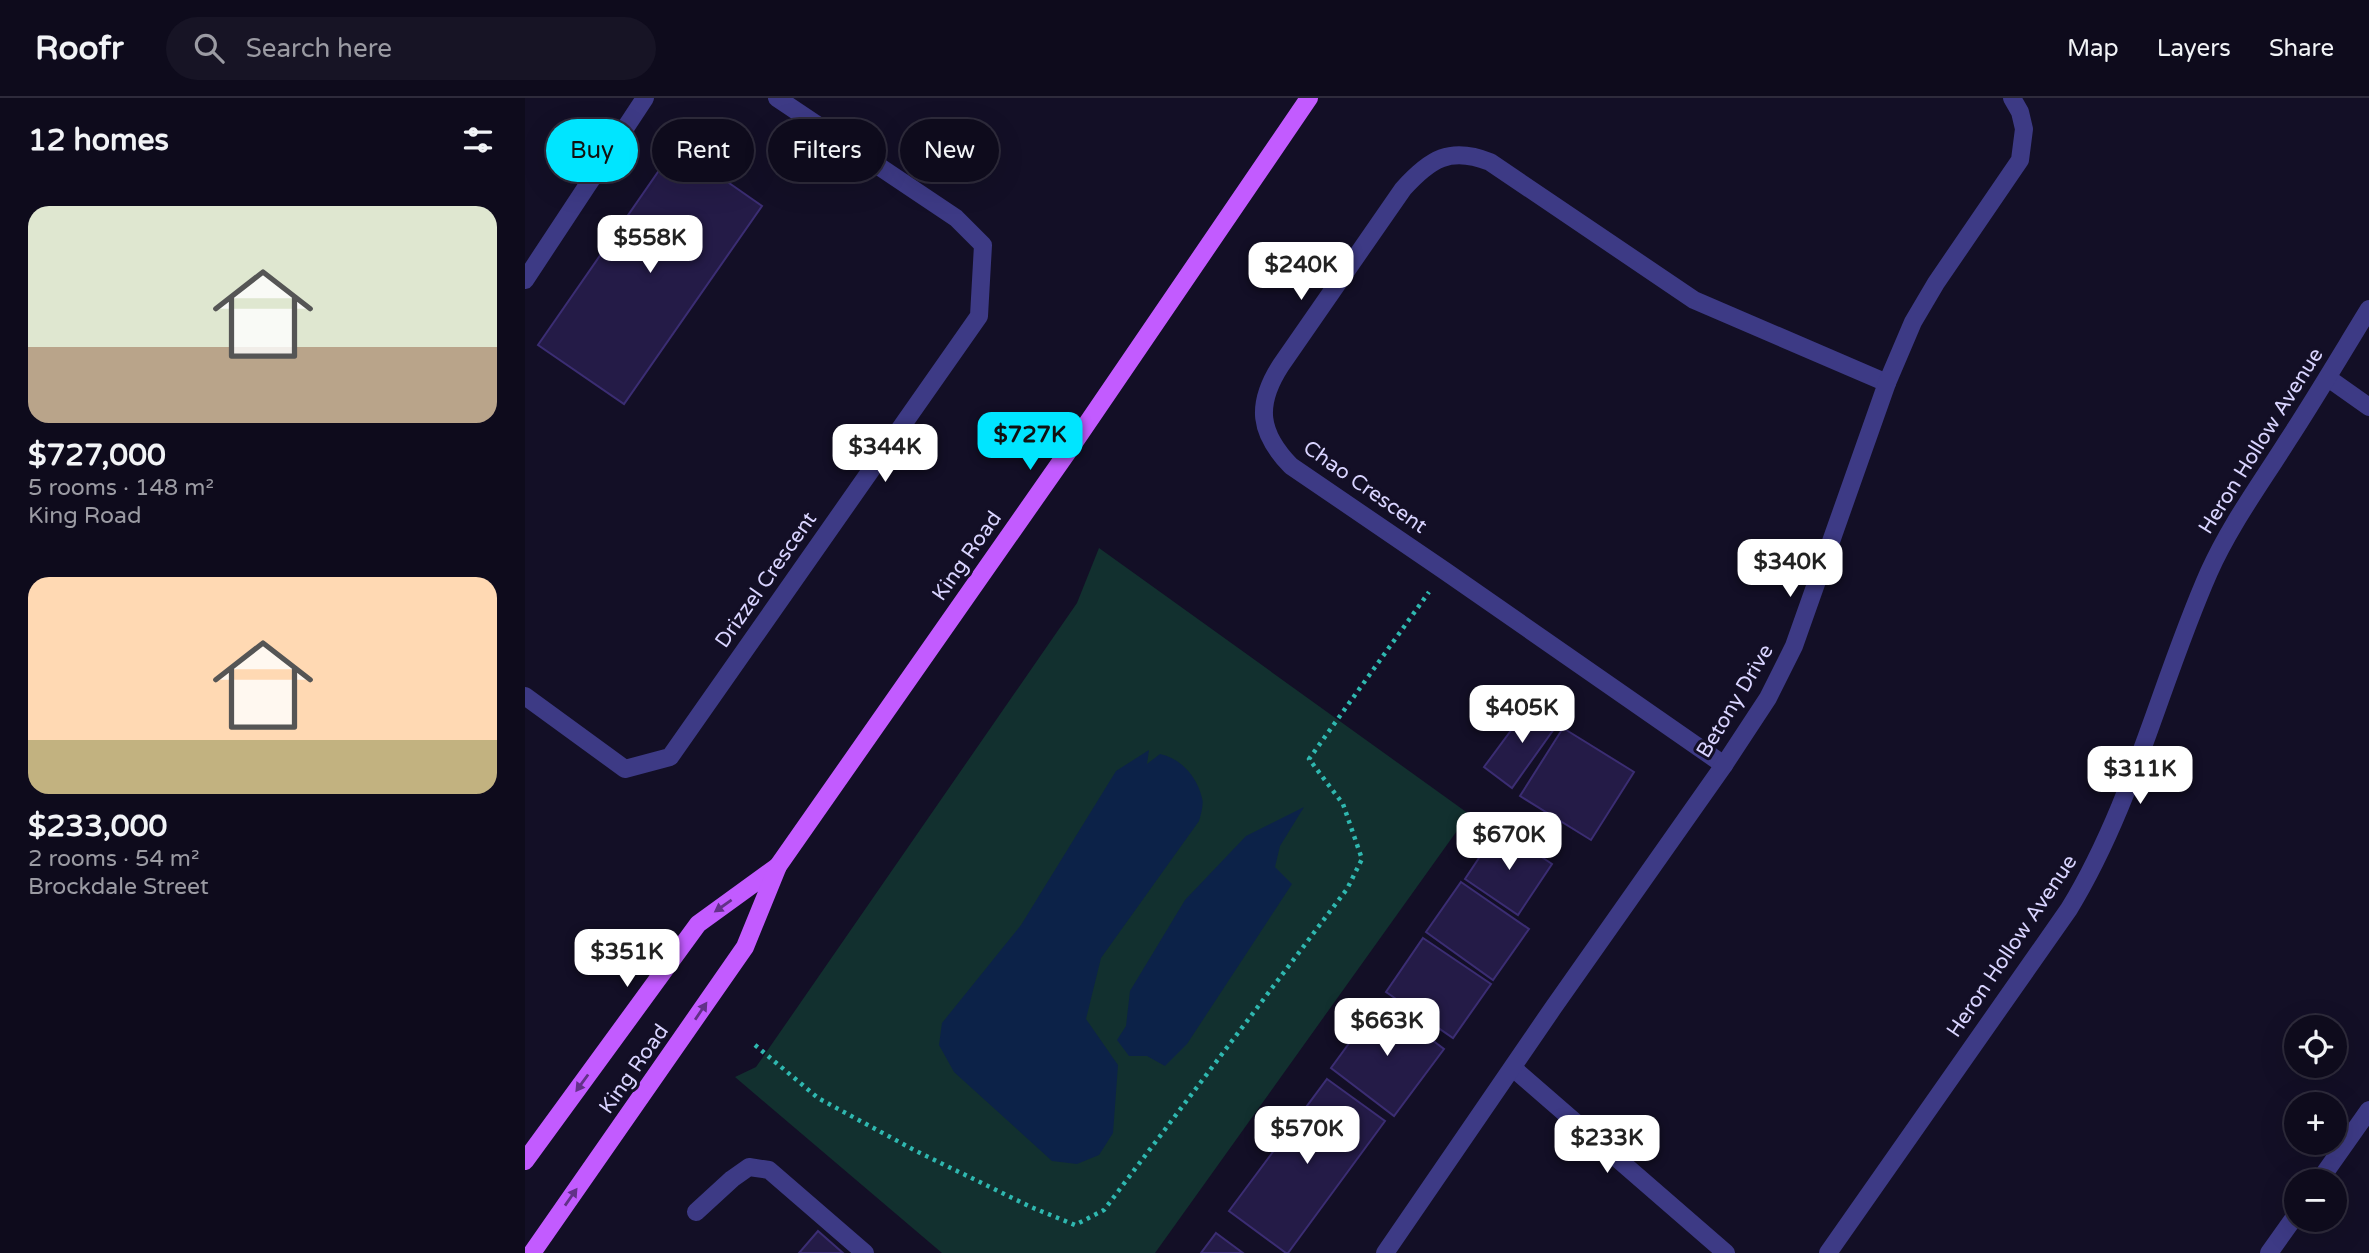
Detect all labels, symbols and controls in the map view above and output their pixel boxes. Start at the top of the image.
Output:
search box [166,17,656,80]
text: Roofr [35,29,124,68]
icon: search [190,29,228,67]
text: Search here [246,33,392,64]
text: Map [2067,34,2119,63]
text: Layers [2157,34,2231,63]
text: Share [2269,34,2334,63]
chip: Buy [546,119,638,182]
chip: Rent [652,119,754,182]
chip: Filters [768,119,886,182]
chip: New [900,119,999,182]
icon: filters [459,121,497,159]
text: 12 homes [28,122,169,159]
pin: $558K [601,216,699,275]
text: $558K [614,224,686,252]
pin: $240K [1252,242,1350,302]
icon: home [200,251,326,377]
text: $240K [1265,251,1337,279]
street label: Heron Hollow Avenue [2193,343,2329,539]
pin: $727K [981,412,1079,472]
text: $727K [994,421,1066,449]
pin: $344K [836,424,934,484]
text: $344K [849,433,921,461]
street label: Chao Crescent [1298,435,1432,539]
text: $727,000 [28,437,166,474]
text: 5 rooms · 148 m² [28,474,214,502]
text: King Road [28,502,141,530]
street label: King Road [927,506,1007,606]
street label: Drizzel Crescent [710,507,822,653]
pin: $340K [1741,540,1839,599]
text: $340K [1754,548,1826,576]
icon: home [200,622,326,748]
street label: Betony Drive [1691,640,1779,762]
pin: $405K [1473,686,1571,745]
text: $405K [1486,694,1558,722]
pin: $311K [2091,746,2189,806]
text: $311K [2104,755,2176,783]
text: $233,000 [28,808,167,845]
pin: $670K [1460,812,1558,872]
text: $670K [1473,821,1545,849]
text: 2 rooms · 54 m² [28,845,199,873]
street label: Heron Hollow Avenue [1942,850,2082,1042]
text: Brockdale Street [28,873,209,901]
one-way arrow [714,899,732,913]
pin: $351K [578,930,676,989]
text: $351K [591,938,663,966]
pin: $663K [1338,998,1436,1058]
one-way arrow [694,1002,708,1020]
text: $663K [1351,1007,1423,1035]
map controls [2284,1015,2347,1232]
button: locate [2284,1015,2347,1078]
street label: King Road [594,1019,674,1119]
one-way arrow [575,1074,589,1092]
button: + [2284,1092,2347,1155]
pin: $570K [1258,1107,1356,1166]
text: $570K [1271,1115,1343,1143]
pin: $233K [1558,1116,1656,1175]
text: $233K [1571,1124,1643,1152]
button: − [2284,1169,2347,1232]
one-way arrow [564,1188,578,1206]

